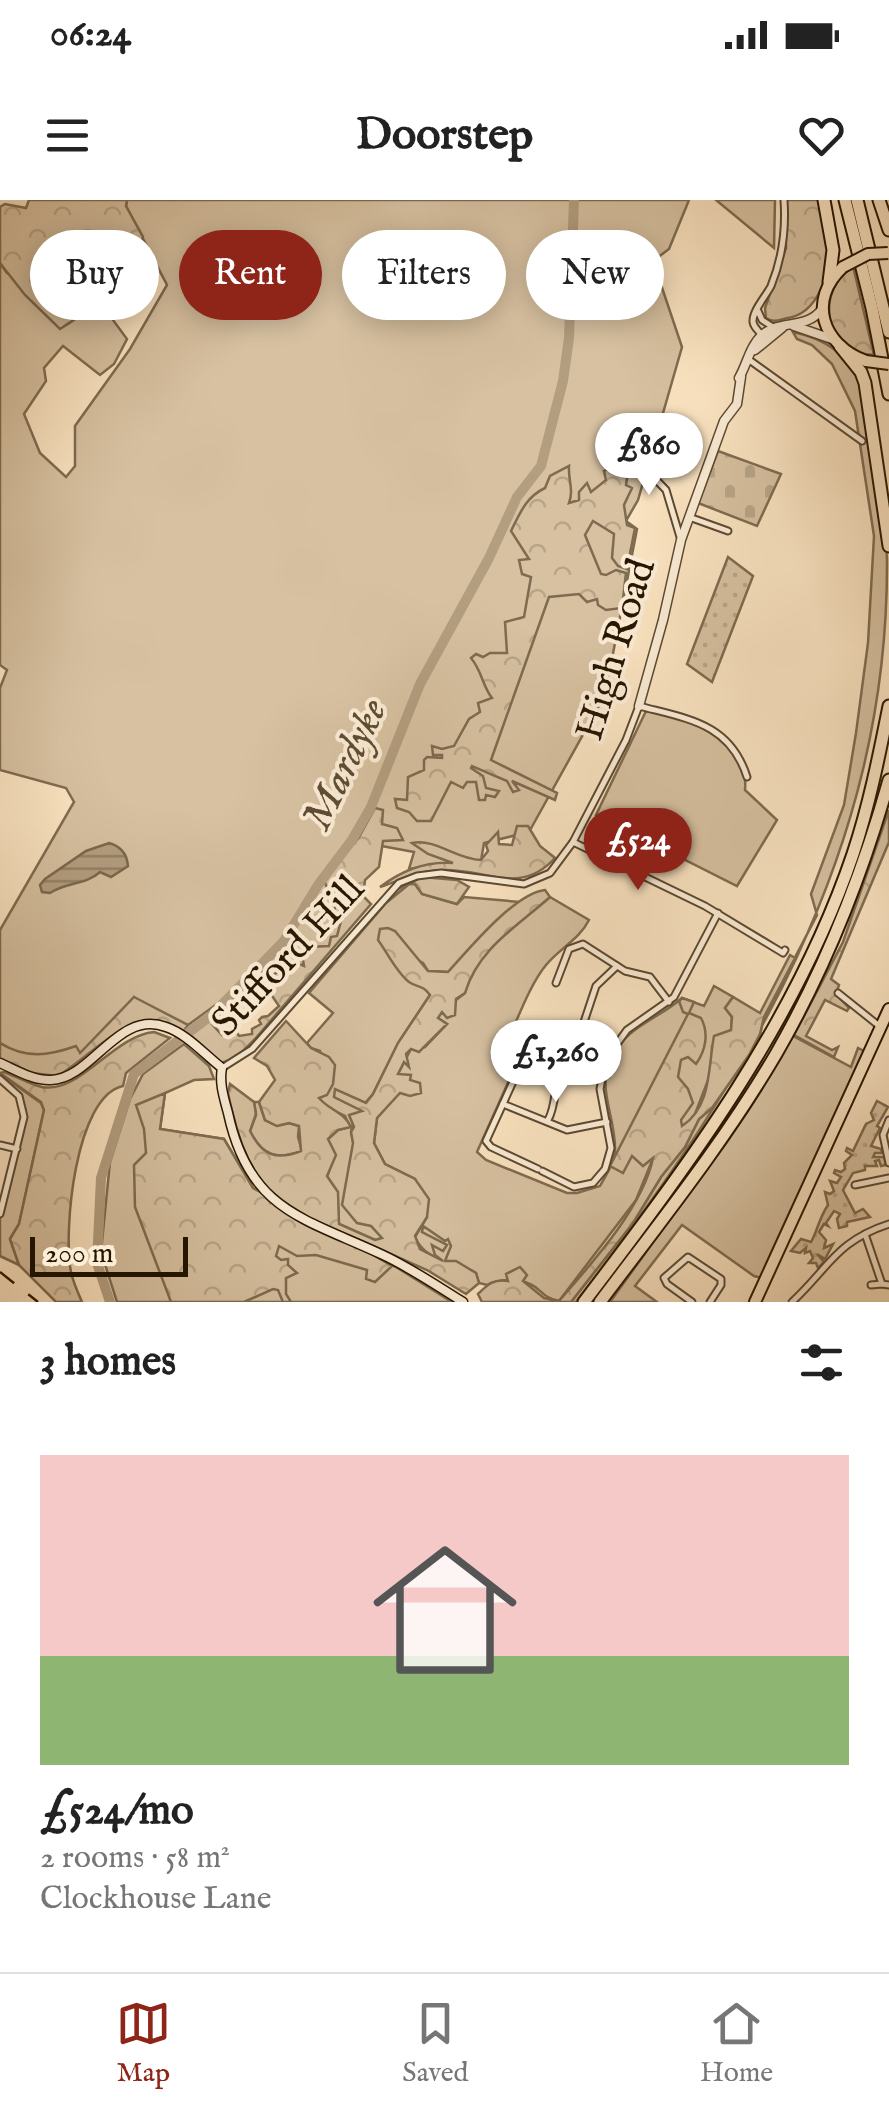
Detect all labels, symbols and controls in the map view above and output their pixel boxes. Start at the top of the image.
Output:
text: 06:24 [50,11,131,59]
text: Doorstep [356,107,533,164]
icon: menu [40,108,95,163]
icon: heart [794,108,849,163]
chip: Buy [30,230,159,320]
chip: Rent [179,230,322,320]
chip: Filters [342,230,506,320]
chip: New [526,230,664,320]
pin: £860 [590,413,708,498]
text: £860 [617,425,681,466]
street label: High Road [565,552,669,747]
water label: Mardyke [291,690,401,840]
pin: £524 [579,808,697,893]
text: £524 [606,820,670,861]
street label: Stifford Hill [202,866,377,1048]
pin: £1,260 [475,1020,637,1105]
text: £1,260 [513,1032,599,1073]
scale bar [30,1232,188,1276]
text: 200 m [45,1237,113,1272]
icon: filters [794,1335,849,1390]
text: 3 homes [40,1336,176,1389]
icon: home [355,1520,535,1700]
text: £524/mo [40,1785,194,1838]
text: 2 rooms · 58 m² [40,1838,230,1879]
text: Clockhouse Lane [40,1879,271,1920]
tab: Map [116,1996,171,2091]
tab: Saved [402,1996,469,2091]
tab: Home [700,1996,773,2091]

